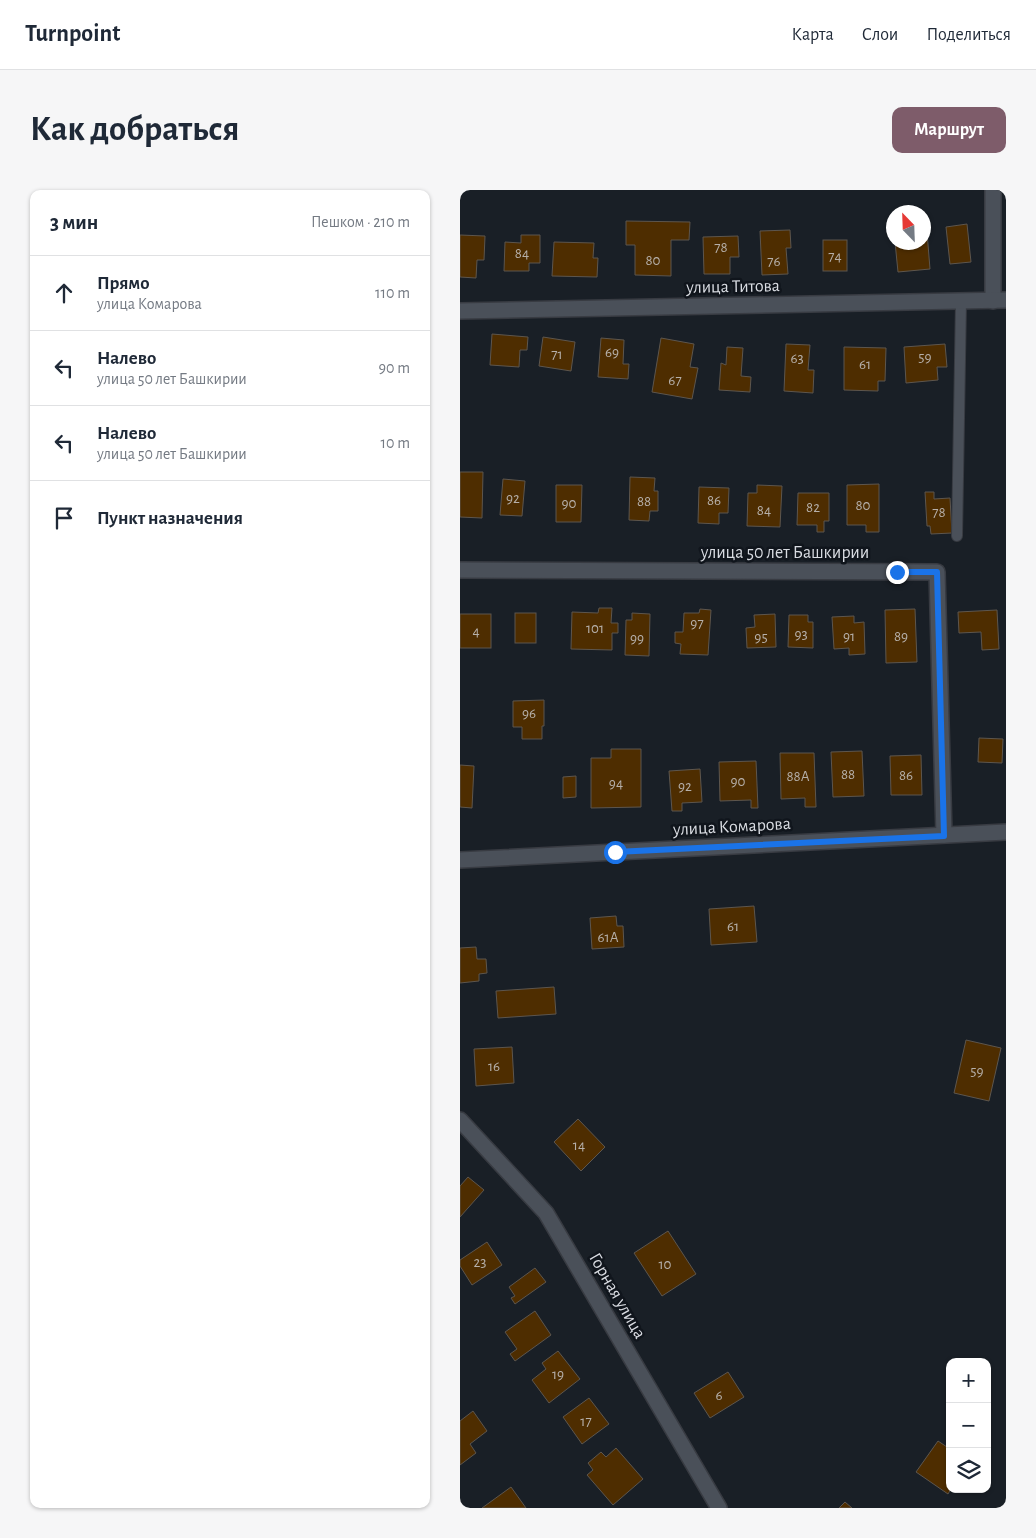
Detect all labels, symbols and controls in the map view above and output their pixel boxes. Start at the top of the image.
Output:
text: Turnpoint [25,22,120,46]
text: Карта [792,26,834,44]
text: Слои [862,26,898,44]
text: Поделиться [926,26,1011,44]
button: Маршрут [892,107,1006,153]
text: Как добраться [30,112,239,147]
north arrow [886,205,931,250]
text: 3 мин [50,212,98,233]
text: Пешком · 210 m [311,214,410,230]
house number: 78 [714,240,728,255]
house number: 84 [515,246,529,261]
house number: 74 [828,249,842,264]
house number: 80 [645,253,661,268]
house number: 76 [767,254,781,269]
text: Прямо [97,274,150,293]
street label: улица Титова [685,277,780,297]
icon: ahead [50,279,78,307]
text: 110 m [375,285,410,301]
text: улица Комарова [97,296,202,312]
house number: 69 [605,345,619,360]
house number: 71 [551,347,563,362]
text: Налево [97,349,156,368]
house number: 59 [918,350,932,365]
house number: 63 [790,351,804,366]
icon: left [50,354,78,382]
house number: 61 [859,357,871,372]
text: 90 m [379,360,410,376]
text: улица 50 лет Башкирии [97,371,247,387]
house number: 67 [668,373,682,388]
text: Налево [97,424,156,443]
icon: left [50,429,78,457]
text: 10 m [381,435,410,451]
text: улица 50 лет Башкирии [97,446,247,462]
house number: 92 [506,491,520,506]
house number: 86 [707,493,721,508]
house number: 88 [637,494,651,509]
house number: 90 [562,496,577,511]
house number: 80 [855,498,871,513]
house number: 82 [806,500,820,515]
house number: 84 [757,503,771,518]
icon: arrive [50,504,78,532]
house number: 78 [932,505,946,520]
text: Пункт назначения [97,509,243,528]
street label: улица 50 лет Башкирии [700,544,869,562]
route end [886,561,909,584]
house number: 97 [690,616,704,631]
house number: 101 [586,621,604,636]
house number: 4 [472,624,480,639]
house number: 93 [794,627,808,642]
house number: 91 [843,629,855,644]
house number: 89 [894,629,908,644]
house number: 95 [754,630,768,645]
house number: 99 [630,631,644,646]
house number: 96 [522,706,536,721]
house number: 88 [841,767,855,782]
house number: 86 [899,768,913,783]
house number: 88А [786,769,810,784]
house number: 90 [731,774,746,789]
house number: 94 [609,776,623,791]
house number: 92 [678,779,692,794]
street label: улица Комарова [672,815,791,839]
route start [604,841,627,864]
house number: 61 [727,919,739,934]
house number: 61А [597,930,619,945]
house number: 16 [488,1059,500,1074]
house number: 59 [970,1064,984,1079]
house number: 14 [573,1138,585,1153]
street label: Горная улица [585,1250,649,1342]
house number: 23 [473,1255,487,1270]
house number: 10 [658,1257,672,1272]
map controls [946,1358,991,1493]
button: + [946,1358,991,1403]
house number: 19 [552,1367,564,1382]
house number: 6 [715,1388,723,1403]
button: − [946,1403,991,1448]
house number: 17 [580,1414,592,1429]
button: layers [946,1448,991,1493]

